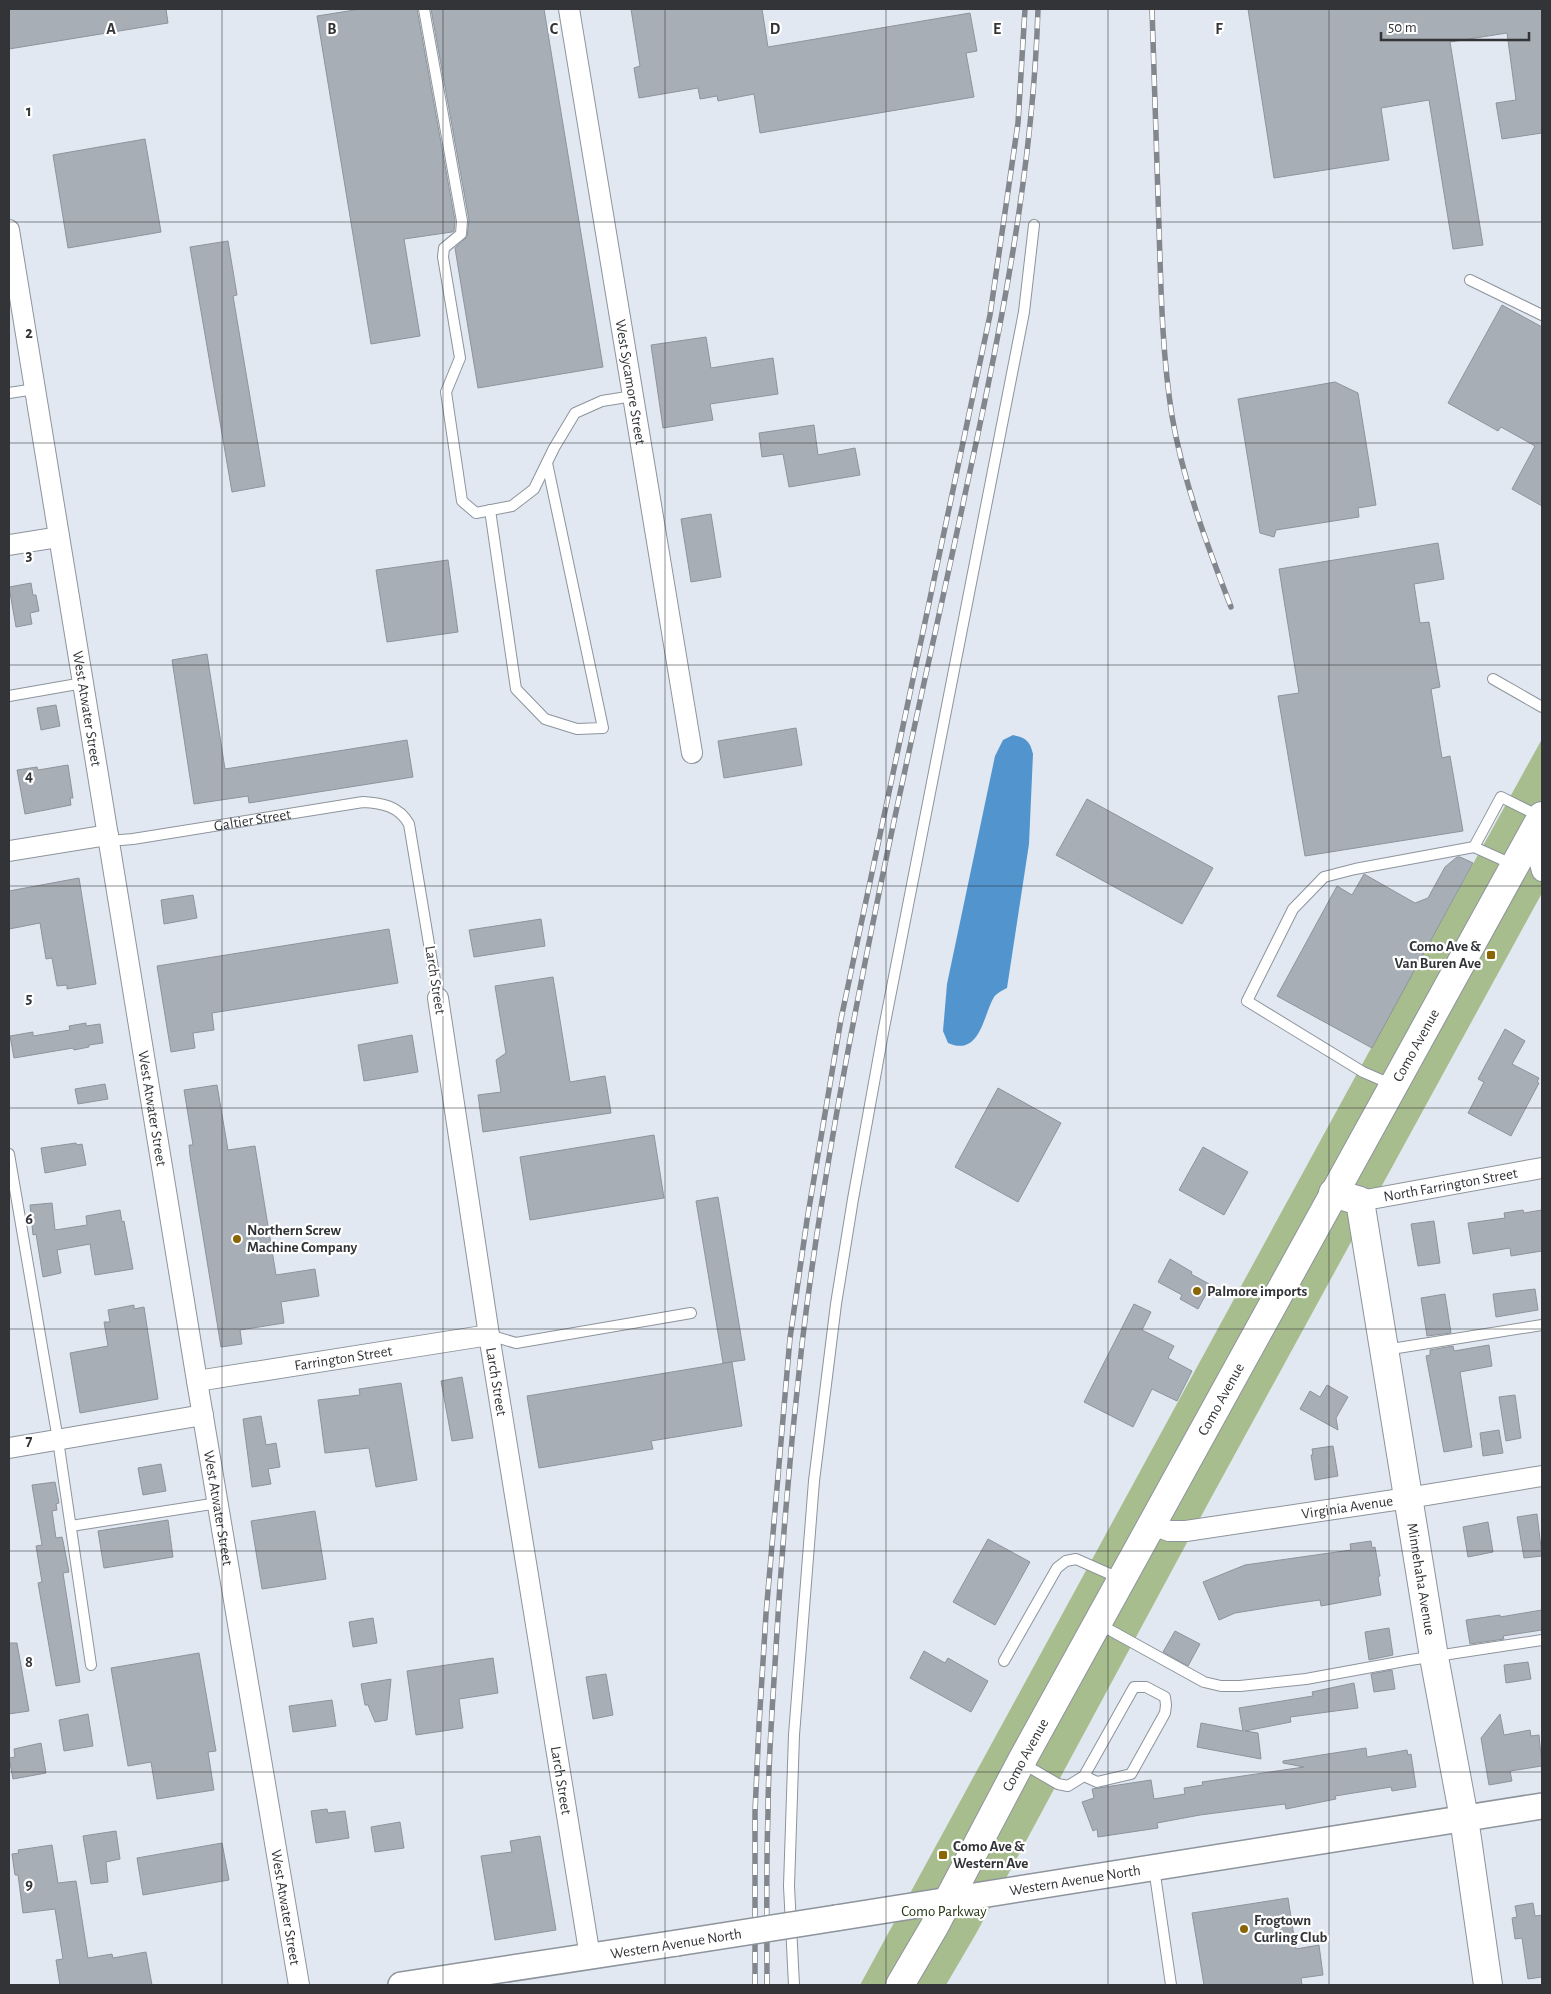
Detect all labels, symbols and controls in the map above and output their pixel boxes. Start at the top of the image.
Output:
scale bar [1381,10,1528,42]
text: 50 m [1388,20,1417,35]
text: A [106,21,116,37]
text: B [327,21,337,37]
text: C [550,21,559,37]
text: D [770,21,781,37]
text: E [993,21,1001,37]
text: F [1215,21,1223,37]
text: 1 [26,103,32,119]
street label: West Sycamore Street [613,318,648,446]
text: 2 [25,325,33,341]
text: 3 [26,547,33,563]
street label: West Atwater Street [70,650,104,768]
text: 4 [25,768,33,784]
street label: Galtier Street [213,806,292,833]
place label: Como Ave & Van Buren Ave [1395,939,1481,971]
street label: Larch Street [422,945,448,1016]
marker: Como Ave & Van Buren Ave [1485,949,1497,961]
text: 5 [26,990,33,1006]
street label: Como Avenue [1390,1006,1442,1084]
street label: West Atwater Street [136,1050,169,1167]
street label: North Farrington Street [1382,1165,1519,1204]
text: 6 [25,1211,33,1227]
place label: Northern Screw Machine Company [247,1223,357,1255]
marker: Northern Screw Machine Company [231,1233,243,1245]
place label: Palmore imports [1207,1284,1308,1299]
marker: Palmore imports [1191,1285,1203,1297]
street label: Farrington Street [293,1343,393,1373]
street label: Larch Street [484,1346,510,1417]
street label: Como Avenue [1195,1360,1247,1438]
text: 7 [26,1433,33,1449]
street label: West Atwater Street [201,1449,236,1567]
street label: Virginia Avenue [1300,1493,1394,1521]
street label: Minnehaha Avenue [1405,1522,1438,1636]
text: 8 [25,1654,33,1670]
street label: Como Avenue [999,1716,1051,1794]
street label: Larch Street [548,1745,574,1816]
place label: Como Ave & Western Ave [953,1839,1028,1871]
street label: West Atwater Street [269,1849,303,1966]
marker: Como Ave & Western Ave [937,1849,949,1861]
street label: Western Avenue North [1008,1862,1142,1898]
text: 9 [25,1876,33,1892]
park label: Como Parkway [901,1904,987,1919]
place label: Frogtown Curling Club [1254,1913,1328,1945]
marker: Frogtown Curling Club [1238,1923,1250,1935]
street label: Western Avenue North [609,1926,743,1962]

